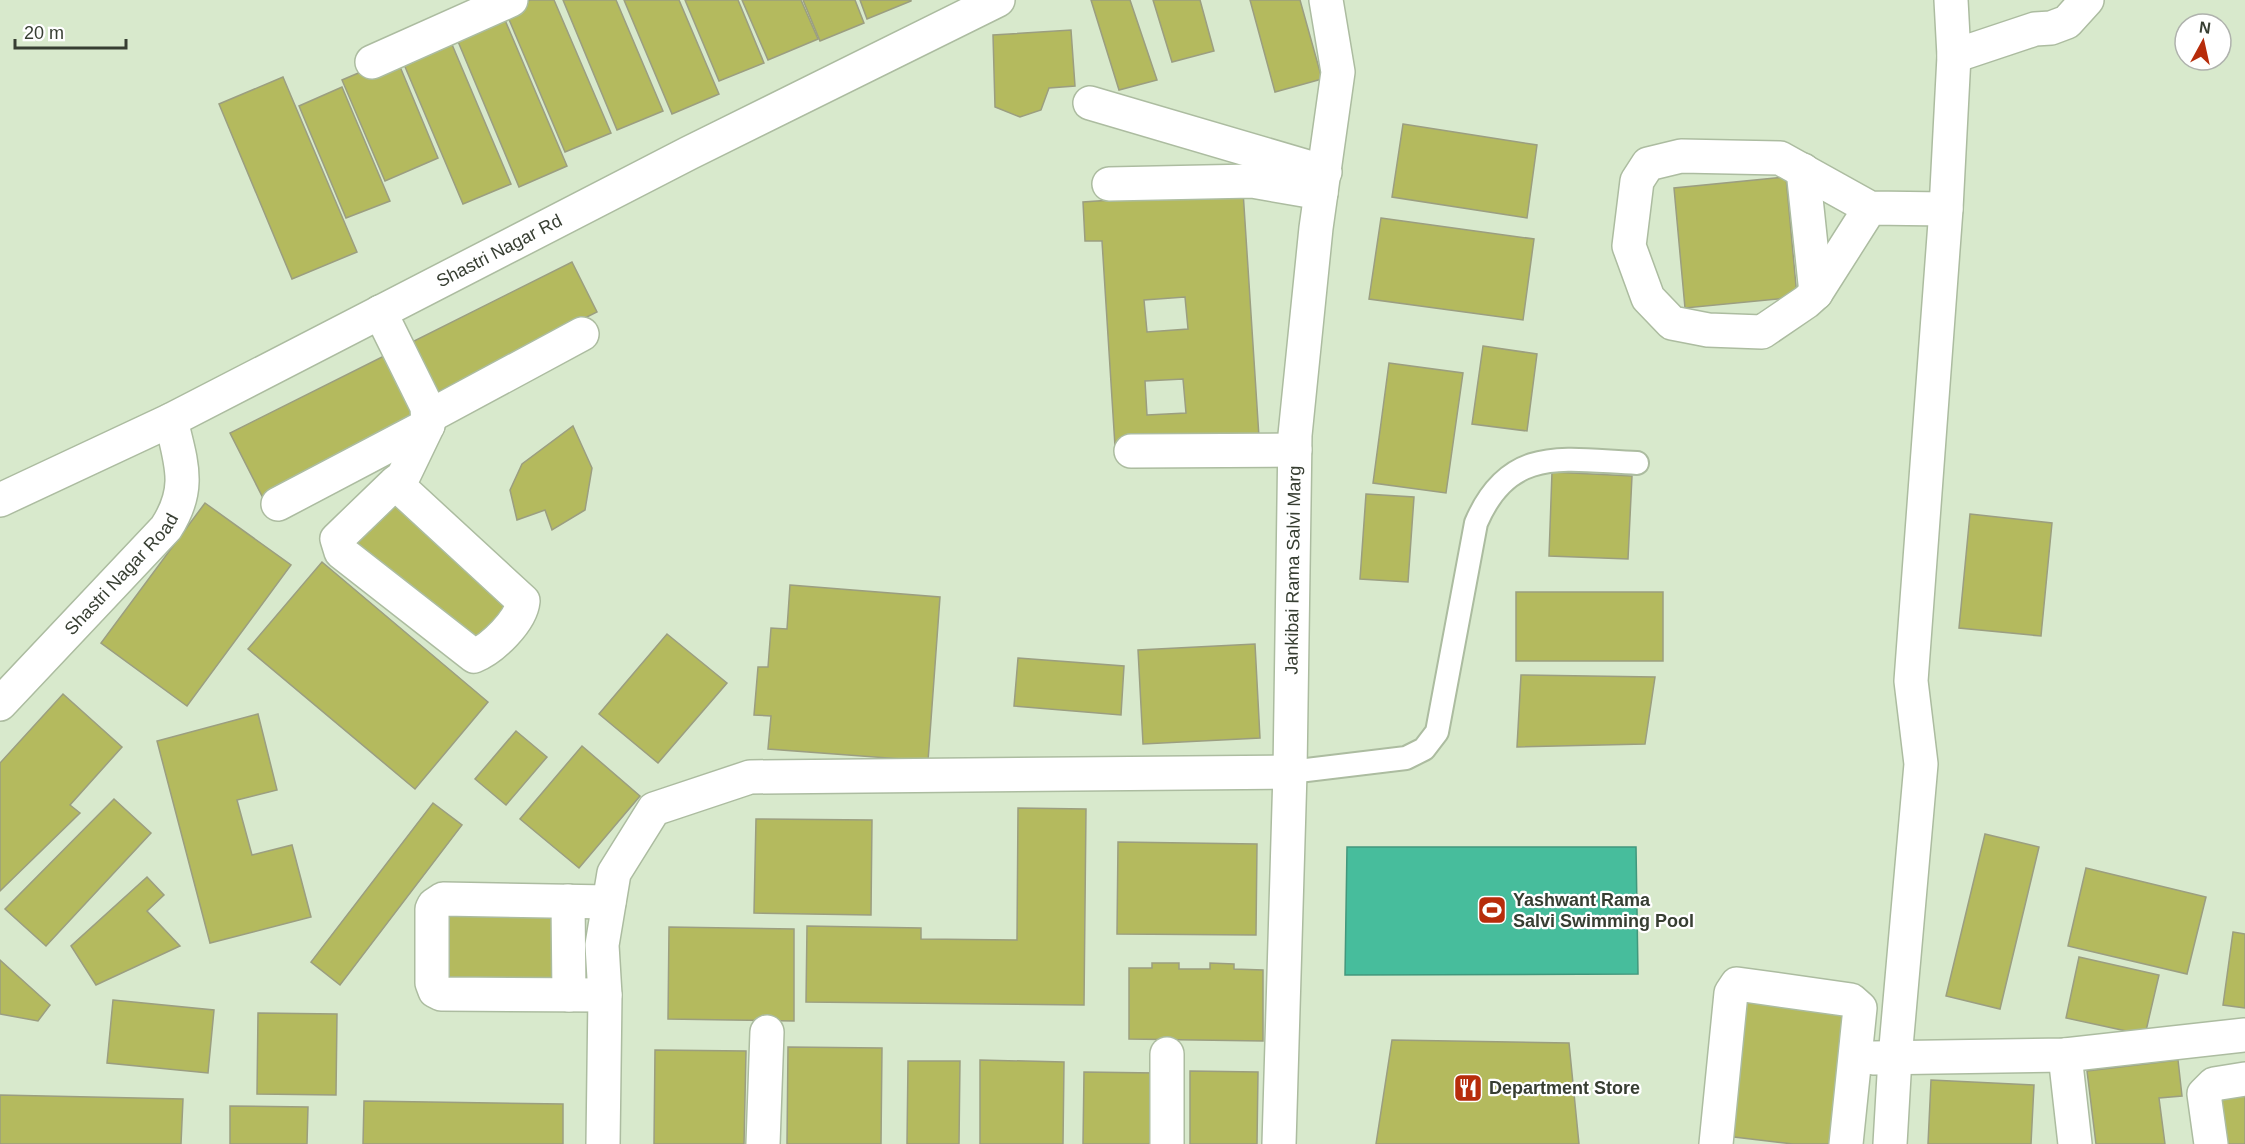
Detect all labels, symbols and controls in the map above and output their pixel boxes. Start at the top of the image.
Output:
scale bar [15,12,126,50]
north arrow [2173,12,2233,72]
text: N [2198,18,2212,37]
text: 20 m [24,23,64,43]
street label: Shastri Nagar Rd [433,210,565,291]
street label: Jankibai Rama Salvi Marg [1281,465,1305,675]
street label: Shastri Nagar Road [61,510,182,639]
place label: Yashwant Rama Salvi Swimming Pool [1513,890,1694,931]
sports icon: Yashwant Rama Salvi Swimming Pool [1476,894,1508,926]
restaurant icon: Department Store [1452,1072,1484,1104]
place label: Department Store [1489,1078,1640,1098]

